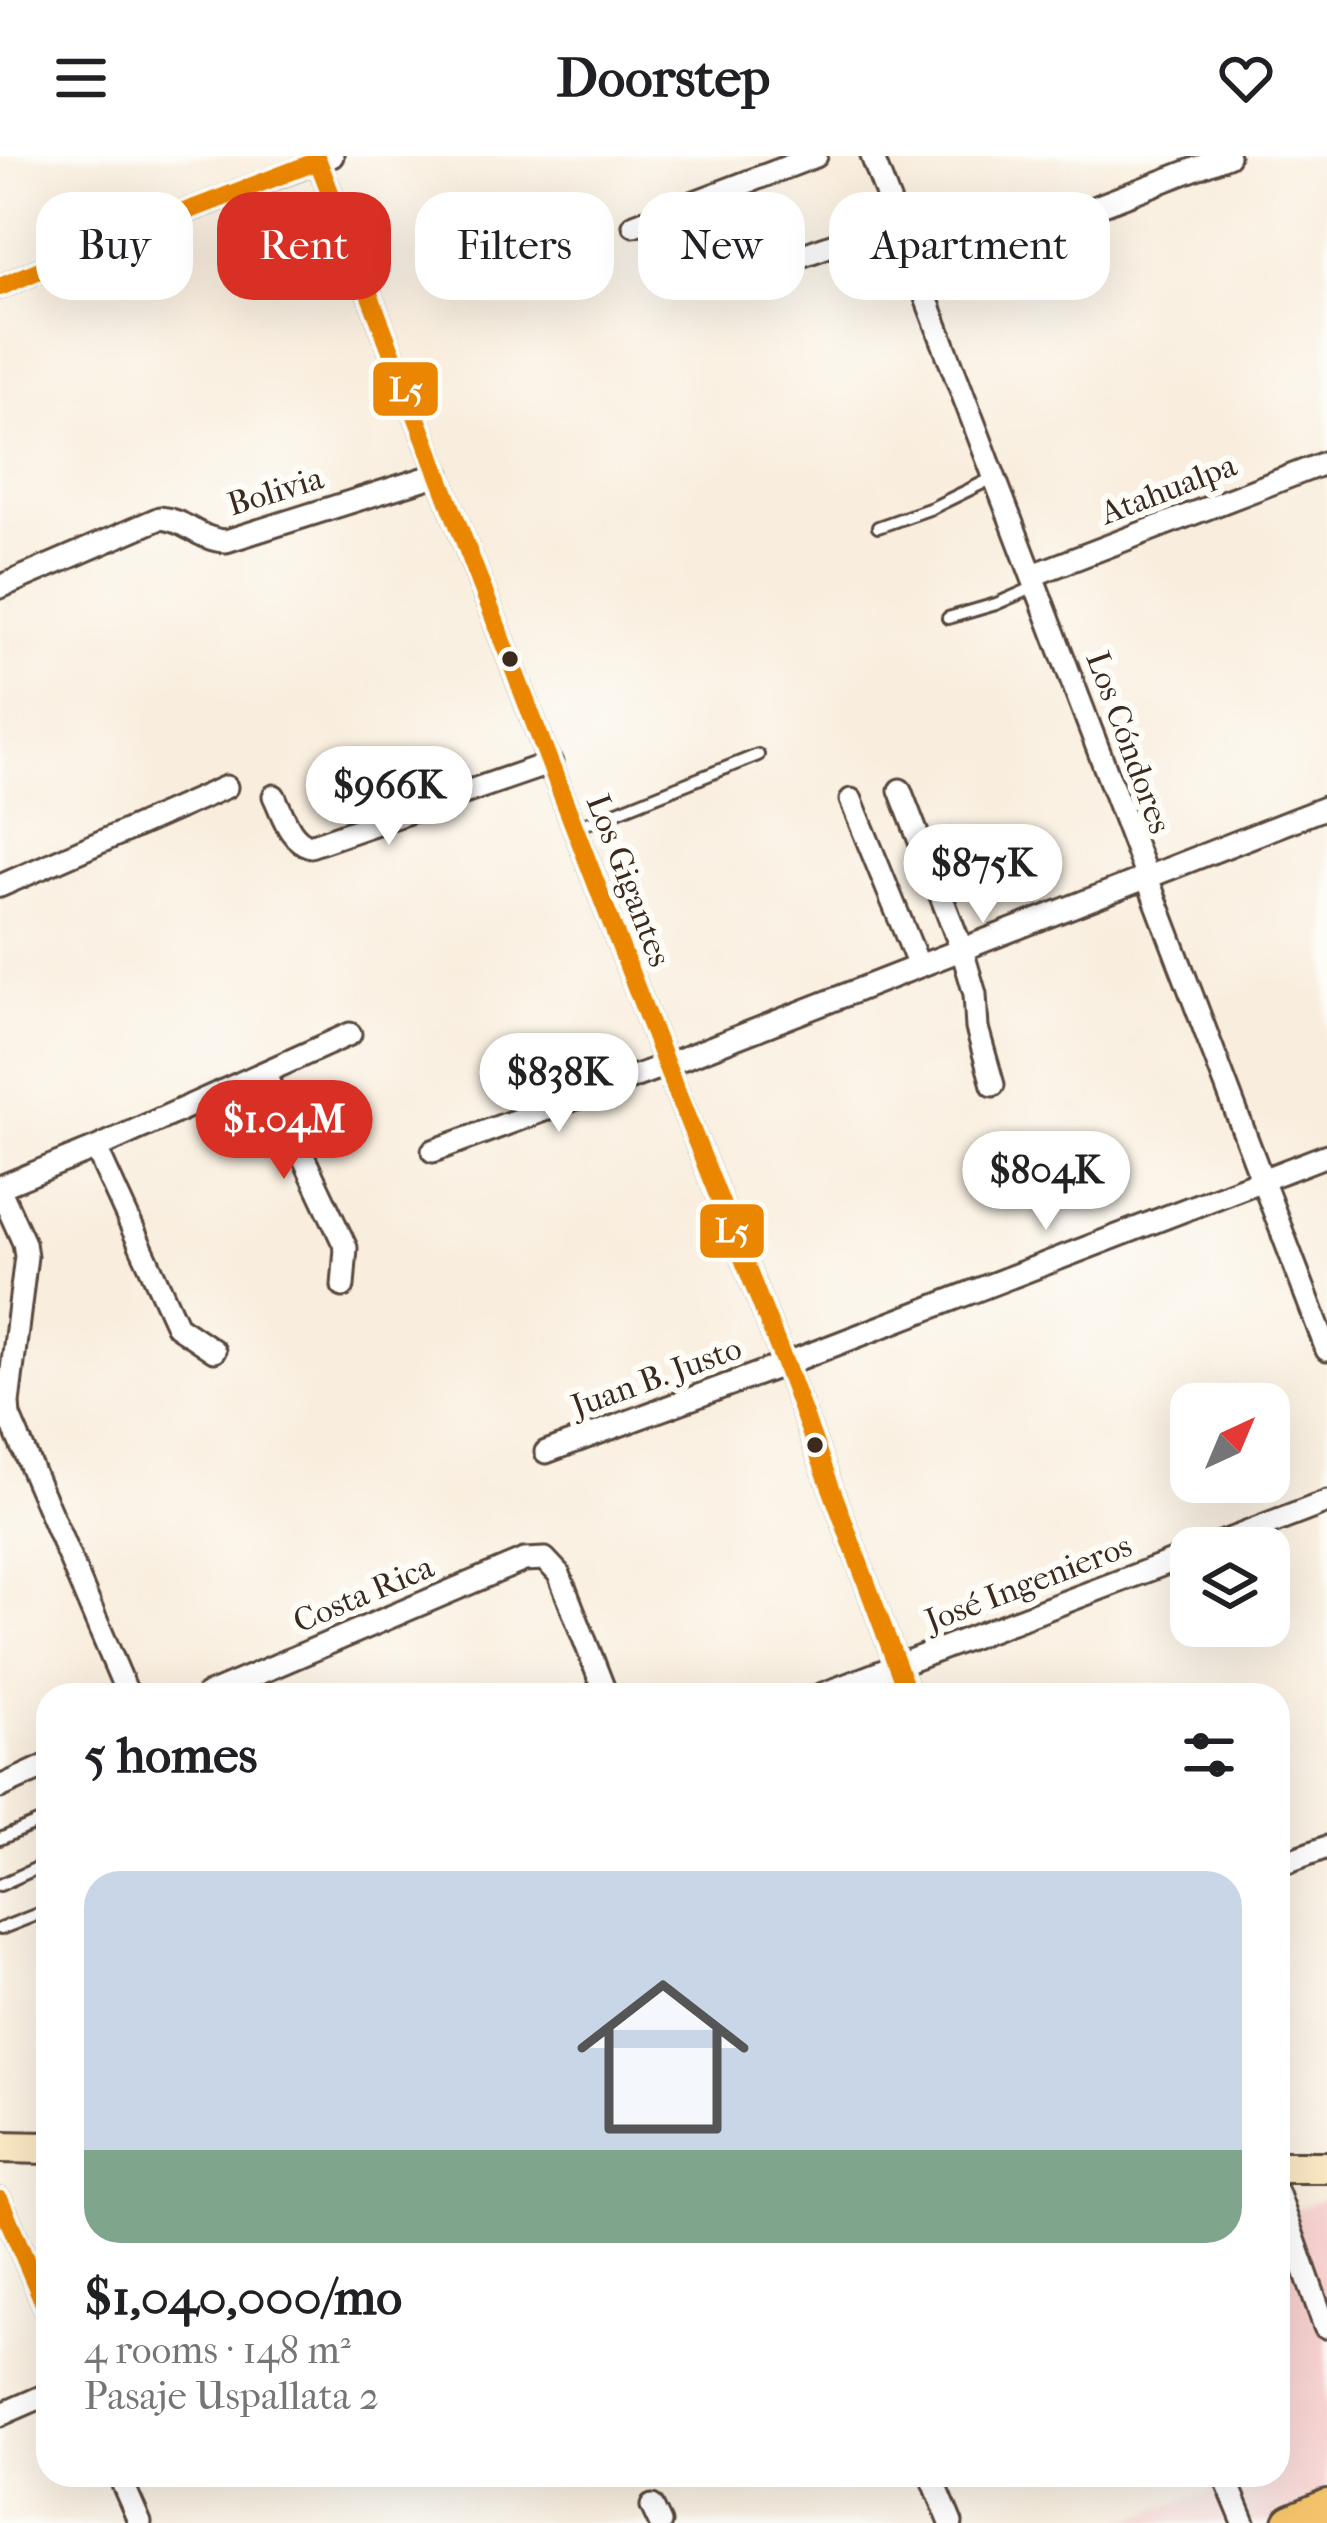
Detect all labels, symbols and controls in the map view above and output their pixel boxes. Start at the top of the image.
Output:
icon: menu [48,45,114,111]
icon: heart [1213,45,1279,111]
text: Doorstep [557,47,770,110]
chip: Buy [36,192,193,300]
chip: Rent [217,192,391,300]
chip: Filters [415,192,614,300]
chip: New [638,192,805,300]
chip: Apartment [829,192,1110,300]
line badge: L5 [371,360,440,418]
text: L5 [389,371,423,410]
street label: Atahualpa [1093,445,1243,534]
street label: Bolivia [223,458,329,524]
street label: Los Cóndores [1078,646,1180,839]
unlabelled marker [499,648,521,670]
pin: $966K [305,746,473,848]
text: $966K [333,762,445,808]
street label: Los Gigantes [578,789,679,972]
pin: $875K [899,824,1067,926]
text: $875K [930,840,1036,886]
pin: $838K [475,1033,643,1135]
text: $838K [506,1049,612,1095]
pin: $1.04M [186,1080,382,1182]
text: $1.04M [223,1096,345,1142]
pin: $804K [962,1131,1130,1233]
text: $804K [989,1147,1103,1193]
line badge: L5 [698,1202,766,1260]
text: L5 [715,1212,749,1251]
street label: Juan B. Justo [563,1329,747,1427]
north arrow [1170,1383,1290,1503]
map controls [1170,1383,1290,1647]
unlabelled marker [804,1434,826,1456]
street label: José Ingenieros [917,1526,1137,1642]
button: layers [1170,1527,1290,1647]
street label: Costa Rica [288,1547,440,1641]
icon: filters [1176,1722,1242,1788]
text: 5 homes [84,1725,257,1785]
icon: home [555,1949,771,2165]
text: $1,040,000/mo [84,2267,402,2327]
text: 4 rooms · 148 m² [84,2327,351,2373]
text: Pasaje Uspallata 2 [84,2373,379,2419]

